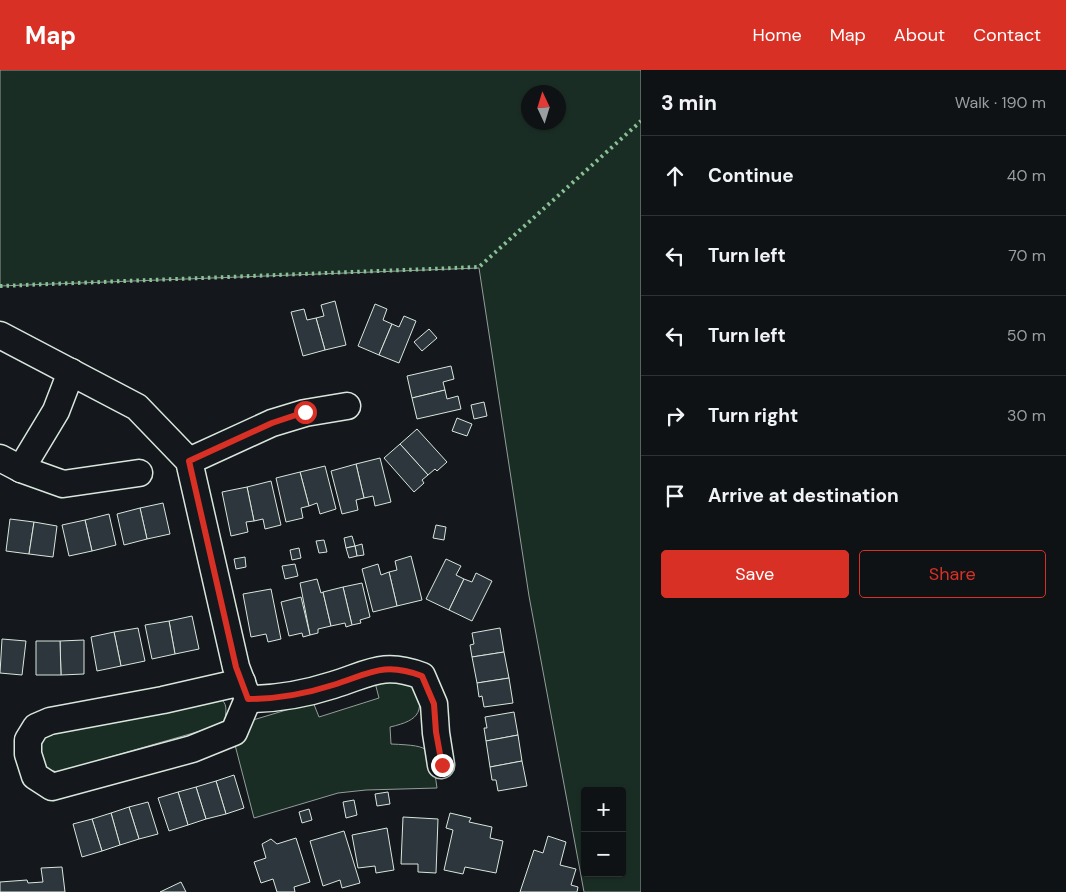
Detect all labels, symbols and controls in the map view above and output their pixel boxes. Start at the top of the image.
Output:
text: Map [25,20,76,51]
text: Home [752,23,802,47]
text: Map [830,23,866,47]
text: About [894,23,945,47]
text: Contact [973,23,1041,47]
north arrow [521,85,566,130]
text: 3 min [661,89,717,117]
text: Walk · 190 m [955,92,1046,113]
icon: ahead [661,162,689,190]
text: Continue [708,163,794,188]
text: 40 m [1007,165,1046,186]
icon: left [661,242,689,270]
text: Turn left [708,243,786,268]
text: 70 m [1008,245,1046,266]
icon: left [661,322,689,350]
text: Turn left [708,323,786,348]
text: 50 m [1007,325,1046,346]
route start [294,401,317,424]
icon: right [661,402,689,430]
text: Turn right [708,403,798,428]
text: 30 m [1007,405,1046,426]
icon: arrive [661,482,689,510]
text: Arrive at destination [708,483,899,508]
button: Save [661,550,849,598]
button: Share [859,550,1046,598]
route end [431,754,454,777]
map controls [581,787,626,877]
button: + [581,787,626,832]
button: − [581,832,626,877]

